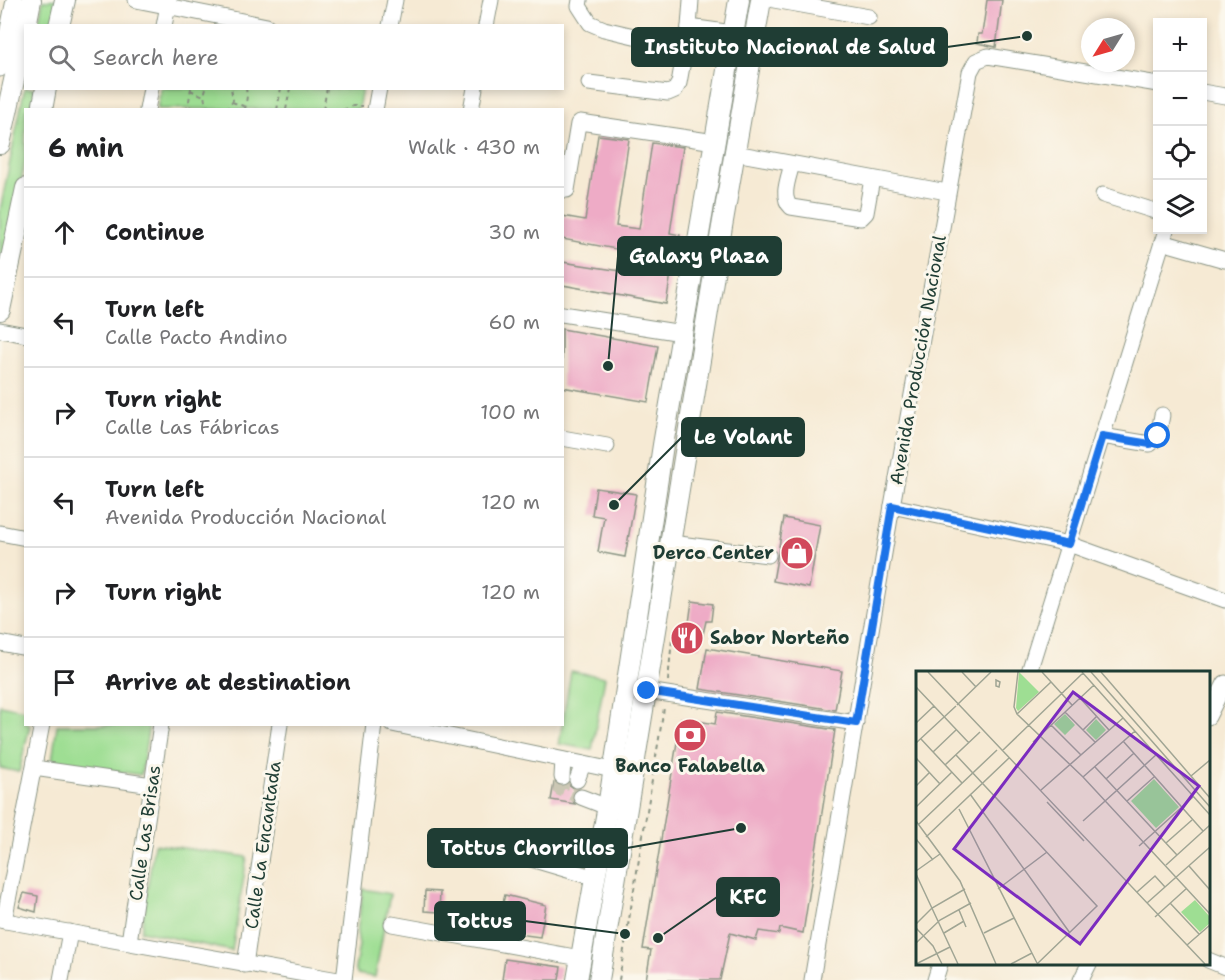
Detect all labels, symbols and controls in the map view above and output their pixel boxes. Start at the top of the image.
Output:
north arrow [1081,18,1135,72]
map controls [1153,18,1207,234]
button: + [1153,18,1207,72]
search box [24,24,564,90]
callout: Instituto Nacional de Salud [632,28,947,66]
text: Instituto Nacional de Salud [644,34,936,60]
icon: search [45,41,78,74]
text: Search here [93,43,219,72]
button: − [1153,72,1207,126]
button: locate [1153,126,1207,180]
text: 6 min [48,130,124,165]
text: Walk · 430 m [408,134,540,160]
button: layers [1153,180,1207,234]
icon: ahead [48,216,81,249]
text: Continue [105,218,205,247]
text: 30 m [488,219,540,245]
street label: Avenida Producción Nacional [884,233,952,487]
callout: Galaxy Plaza [618,237,781,275]
text: Galaxy Plaza [629,243,769,269]
text: Turn left [105,295,204,324]
icon: left [48,306,81,339]
text: 60 m [488,309,540,335]
text: Calle Pacto Andino [105,324,288,350]
text: Turn right [105,385,222,414]
icon: right [48,396,81,429]
text: 100 m [480,399,540,425]
text: Calle Las Fábricas [105,414,280,440]
callout: Le Volant [682,418,804,456]
route start [1144,422,1170,448]
text: Le Volant [694,424,793,450]
text: Turn left [105,475,204,504]
icon: left [48,486,81,519]
text: 120 m [481,489,540,515]
text: Avenida Producción Nacional [105,504,386,530]
shop icon: Derco Center [779,535,815,571]
place label: Derco Center [653,541,774,565]
icon: right [48,576,81,609]
text: Turn right [105,578,222,607]
text: 120 m [481,579,540,605]
restaurant icon: Sabor Norteño [669,620,705,656]
place label: Sabor Norteño [710,626,849,650]
icon: arrive [48,666,81,699]
text: Arrive at destination [105,668,351,697]
inset map [916,671,1210,965]
route end [633,677,659,703]
bank icon: Banco Falabella [672,717,708,753]
place label: Banco Falabella [615,754,765,778]
street label: Calle La Encantada [239,759,287,931]
street label: Calle Las Brisas [124,764,166,902]
callout: Tottus Chorrillos [428,829,627,867]
text: Tottus Chorrillos [441,835,615,861]
callout: KFC [717,878,779,916]
text: KFC [729,884,767,910]
callout: Tottus [435,902,525,940]
text: Tottus [447,908,513,934]

